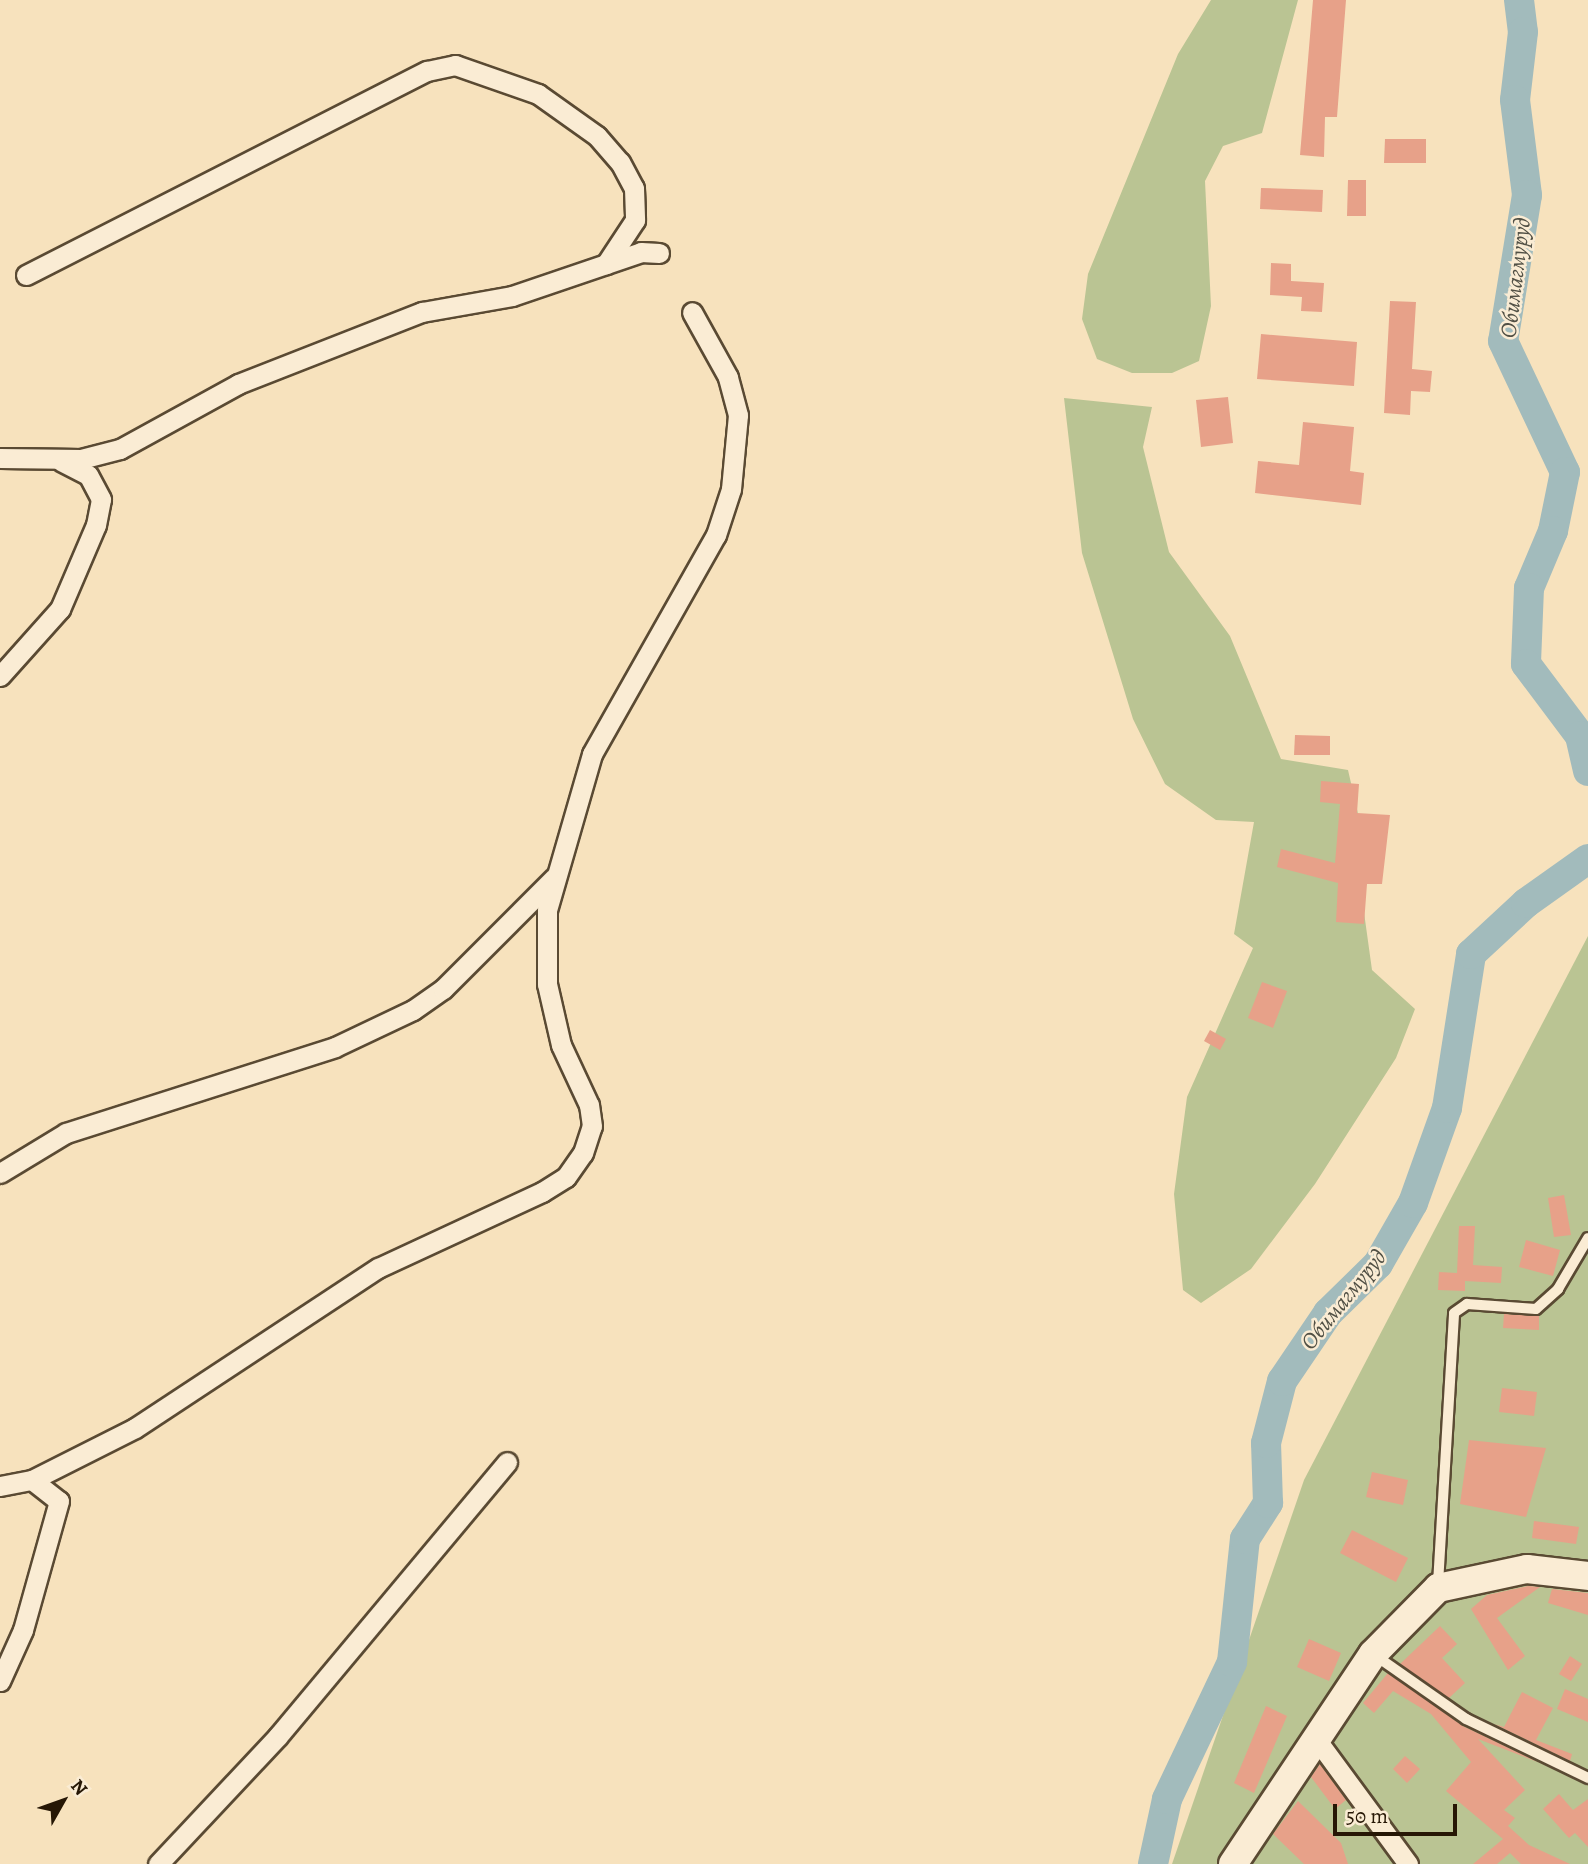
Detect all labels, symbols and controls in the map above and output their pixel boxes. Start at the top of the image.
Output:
water label: Обимагмуруд [1495,216,1537,340]
water label: Обимагмуруд [1295,1244,1393,1356]
north arrow [28,1766,98,1836]
text: N [65,1774,93,1801]
scale bar [1336,1790,1460,1834]
text: 50 m [1346,1802,1388,1830]

